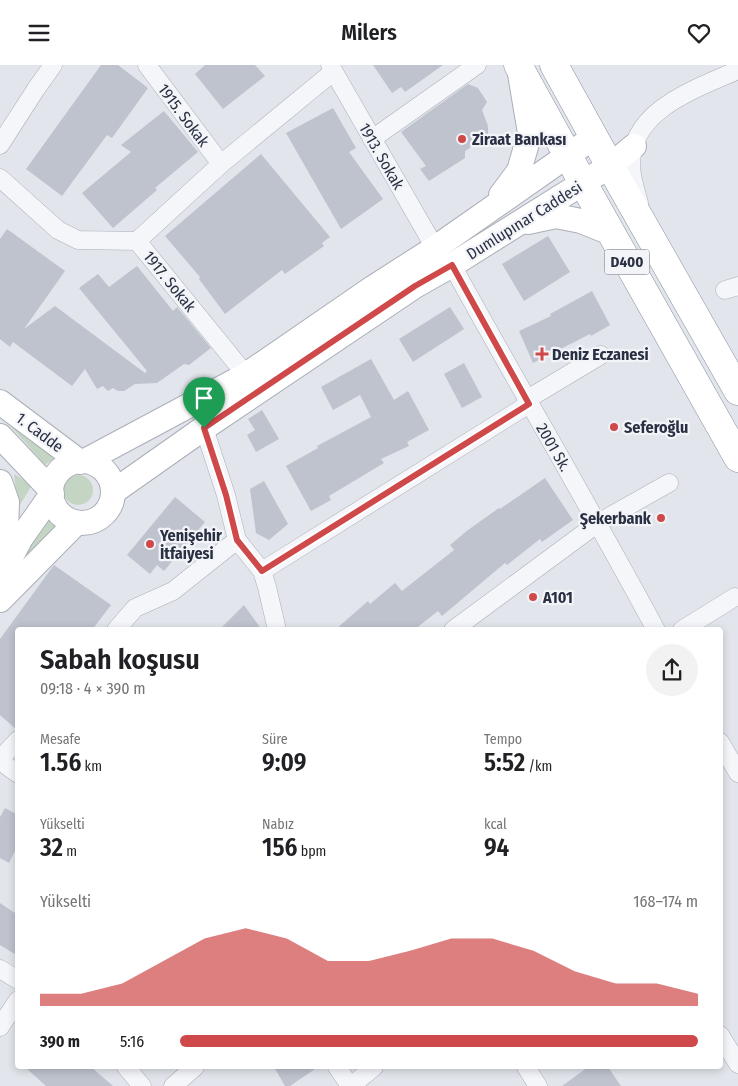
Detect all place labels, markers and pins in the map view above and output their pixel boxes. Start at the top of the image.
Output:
place label: Ziraat Bankası [472,130,566,149]
marker: Ziraat Bankası [456,133,468,145]
place label: Deniz Eczanesi [552,345,649,364]
marker: Deniz Eczanesi [536,348,548,360]
pin [183,377,225,428]
place label: Seferoğlu [624,418,688,437]
marker: Seferoğlu [608,421,620,433]
place label: Şekerbank [580,509,652,530]
marker: Şekerbank [655,512,667,524]
place label: Yenişehir İtfaiyesi [159,526,222,563]
marker: Yenişehir İtfaiyesi [144,538,156,550]
place label: A101 [542,588,573,607]
marker: A101 [527,591,539,603]

